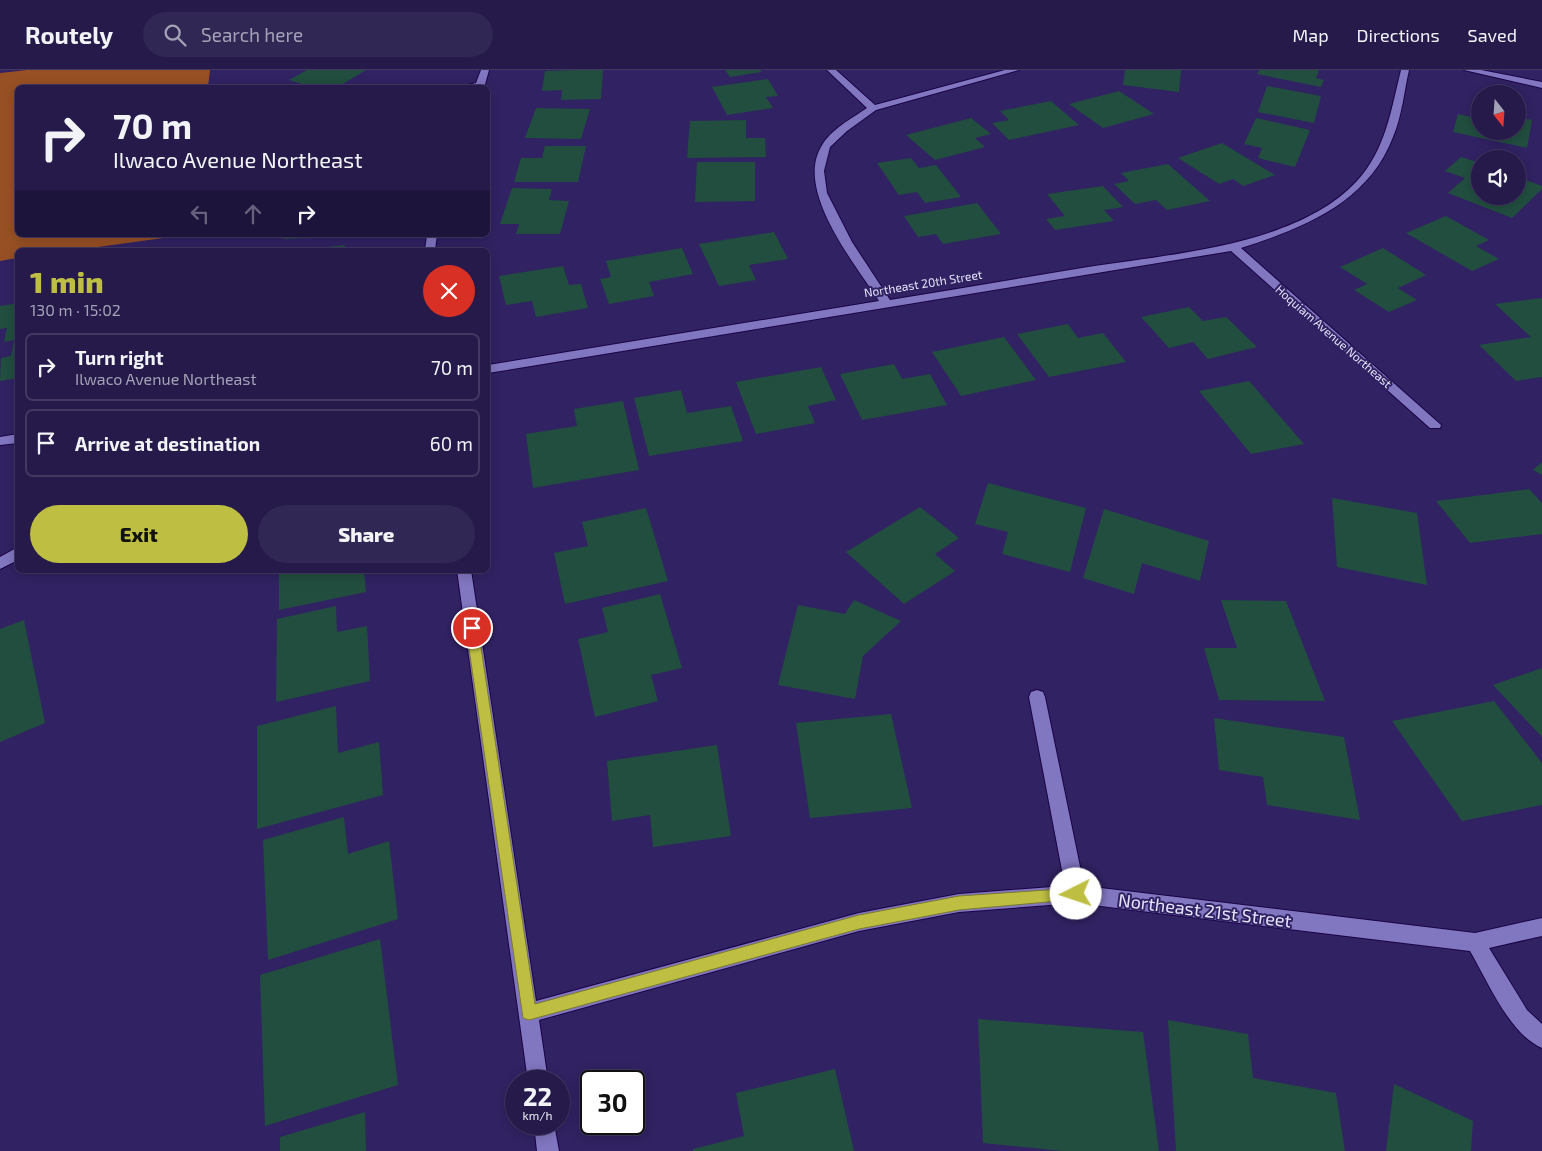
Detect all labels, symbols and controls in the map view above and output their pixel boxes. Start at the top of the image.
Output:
search box [143,12,493,57]
text: Routely [25,20,113,49]
icon: search [161,21,189,49]
text: Search here [201,23,303,46]
text: Map [1292,24,1329,46]
text: Directions [1357,24,1440,46]
text: Saved [1468,24,1517,46]
north arrow [1471,85,1526,140]
map controls [1471,85,1526,205]
text: 70 m [113,104,192,146]
icon: right [30,105,95,170]
text: Ilwaco Avenue Northeast [113,146,363,172]
button: sound [1471,150,1526,205]
icon: left [186,200,214,228]
icon: ahead [239,200,267,228]
icon: right [292,200,320,228]
text: 1 min [30,263,104,299]
button: close [423,265,475,317]
street label: Northeast 20th Street [863,267,984,299]
street label: Hoquiam Avenue Northeast [1273,282,1395,391]
text: 130 m · 15:02 [30,300,121,319]
text: Turn right [75,346,163,369]
icon: right [32,353,60,381]
text: 70 m [431,356,473,379]
text: Ilwaco Avenue Northeast [75,369,257,388]
icon: arrive [32,429,60,457]
text: Arrive at destination [75,432,260,455]
text: 60 m [430,432,473,455]
button: Exit [30,505,248,563]
button: Share [258,505,475,563]
pin [451,607,493,649]
icon: arrive [458,614,486,642]
position arrow [1049,867,1101,919]
street label: Northeast 21st Street [1117,888,1293,932]
speed limit sign: 30 [580,1070,645,1135]
text: 22 [523,1081,552,1111]
text: km/h [523,1108,552,1122]

